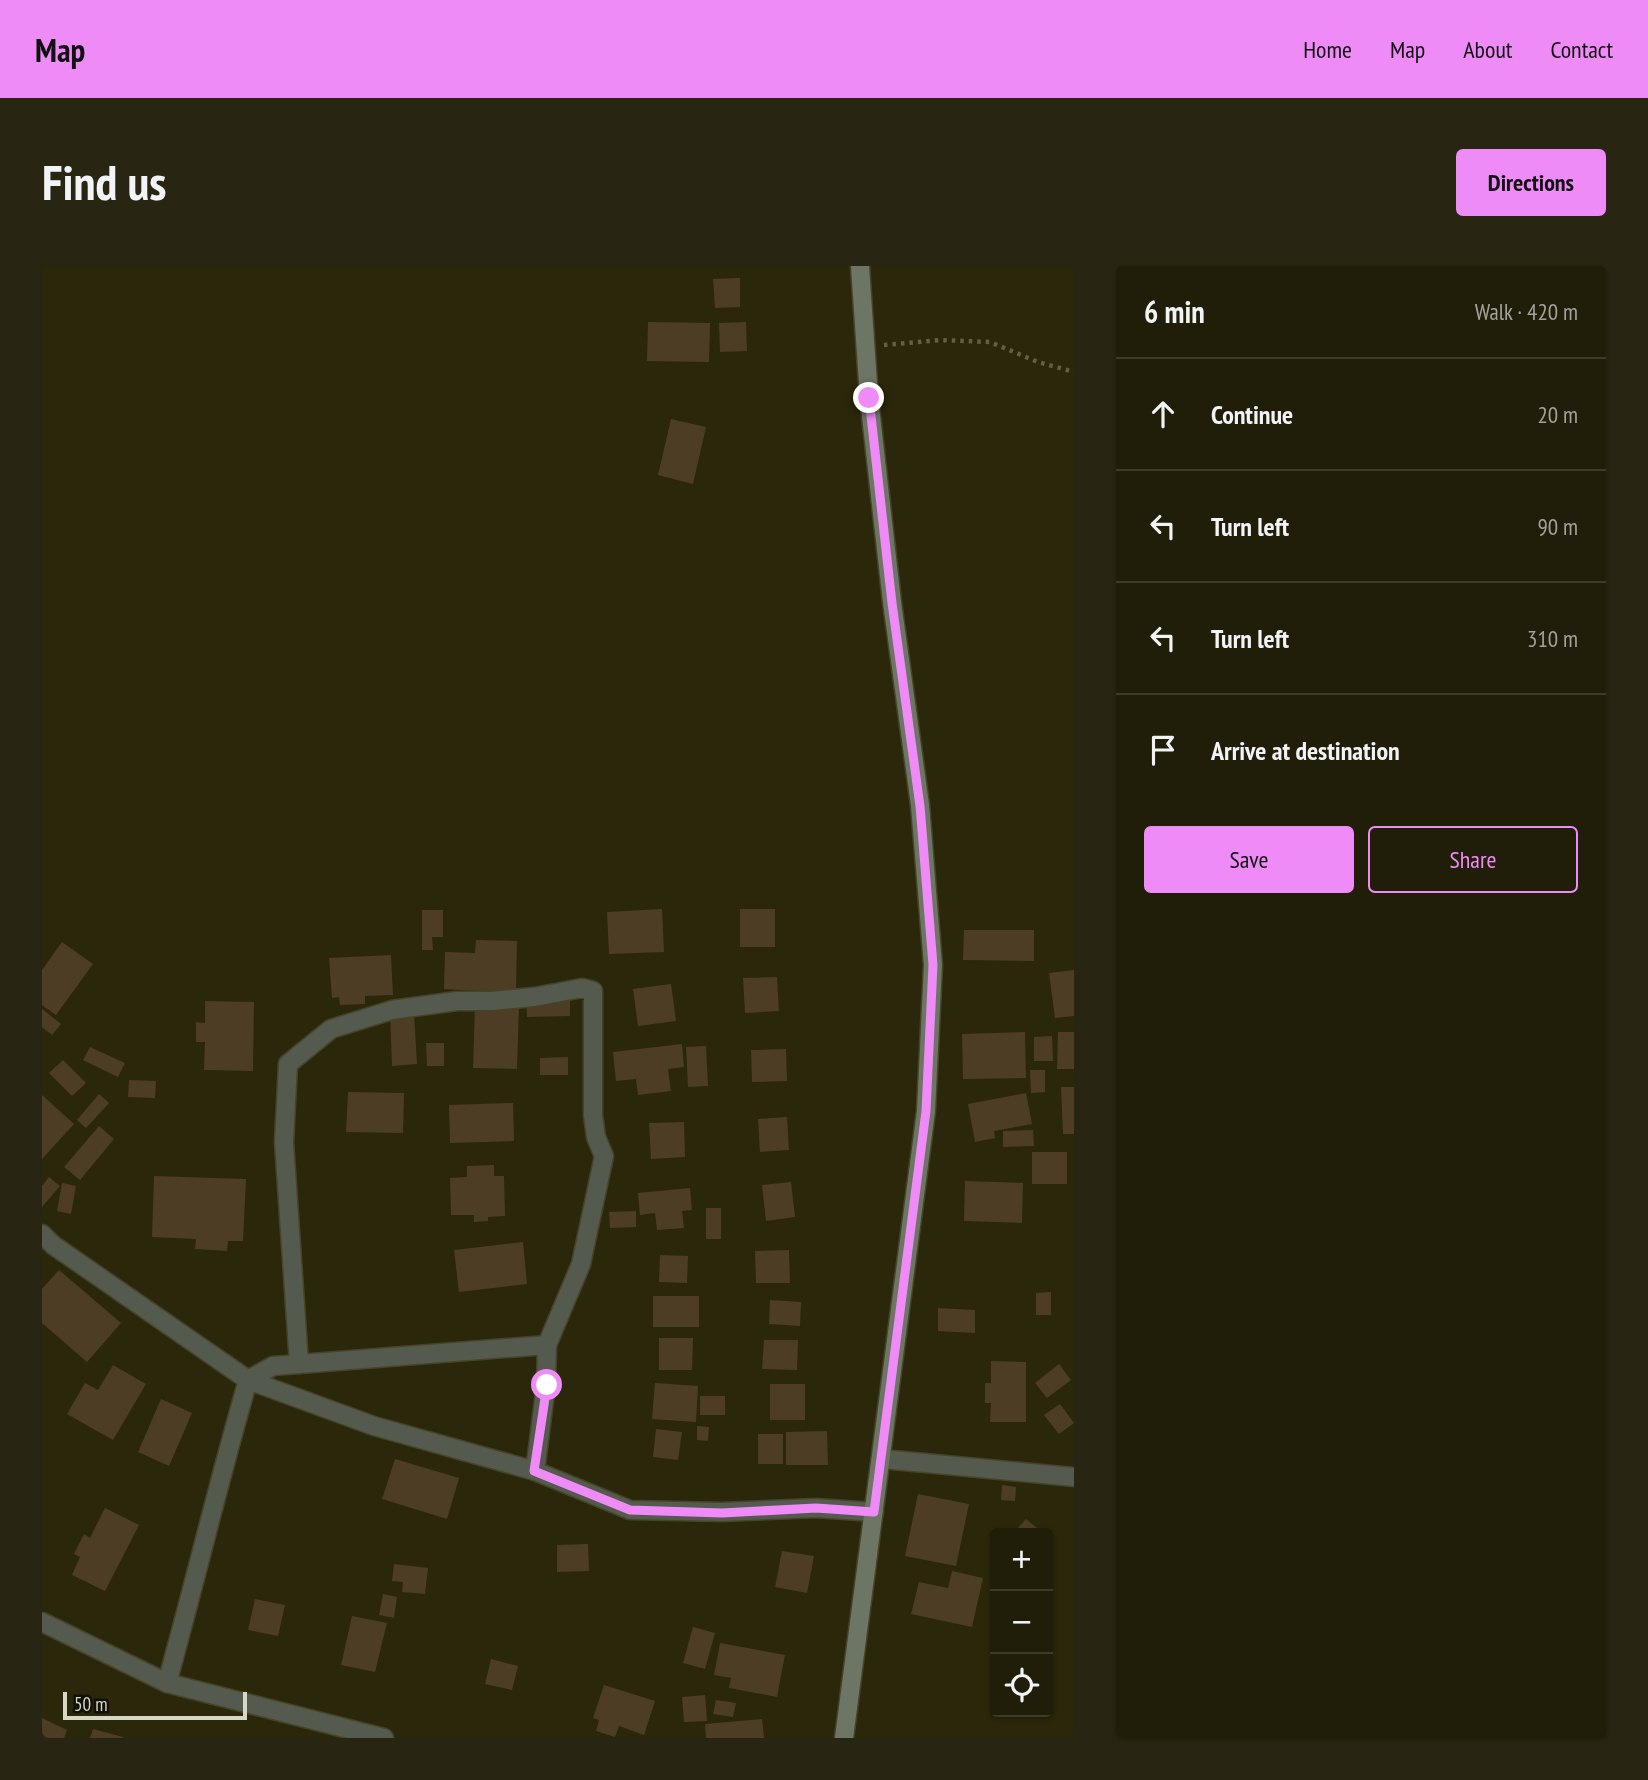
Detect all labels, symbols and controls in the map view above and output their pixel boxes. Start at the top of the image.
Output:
text: Map [35,28,85,71]
text: Home [1303,34,1352,65]
text: Map [1390,34,1425,65]
text: About [1463,34,1512,65]
text: Contact [1550,34,1613,65]
button: Directions [1456,149,1606,216]
text: Find us [42,150,166,214]
text: 6 min [1144,292,1205,331]
text: Walk · 420 m [1475,297,1578,326]
route end [853,382,884,413]
icon: ahead [1144,395,1182,433]
text: Continue [1211,398,1293,431]
text: 20 m [1537,400,1578,429]
icon: left [1144,507,1182,545]
text: Turn left [1211,510,1289,543]
text: 90 m [1537,512,1578,541]
icon: left [1144,619,1182,657]
text: Turn left [1211,622,1289,655]
text: 310 m [1527,624,1578,653]
icon: arrive [1144,731,1182,769]
text: Arrive at destination [1211,734,1400,767]
button: Save [1144,826,1354,893]
button: Share [1368,826,1578,893]
route start [531,1369,562,1400]
map controls [990,1528,1053,1717]
button: + [990,1528,1053,1591]
button: − [990,1591,1053,1654]
button: locate [990,1654,1053,1717]
scale bar [63,1689,247,1721]
text: 50 m [74,1692,108,1716]

